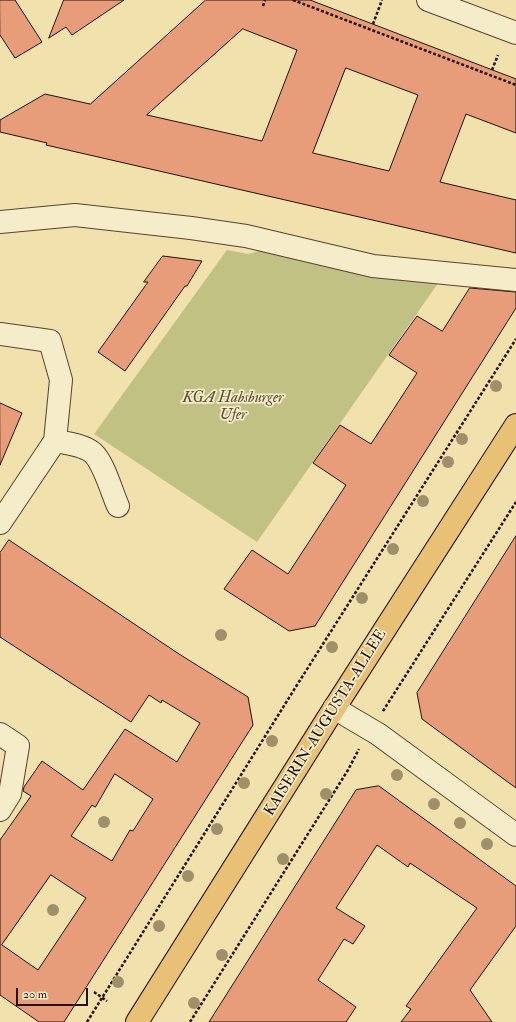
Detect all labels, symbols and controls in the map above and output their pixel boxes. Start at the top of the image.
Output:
park label: KGA Habsburger Ufer [182,390,284,425]
street label: KAISERIN-AUGUSTA-ALLEE [261,627,391,819]
scale bar [18,980,90,1006]
text: 20 m [23,987,47,1002]

